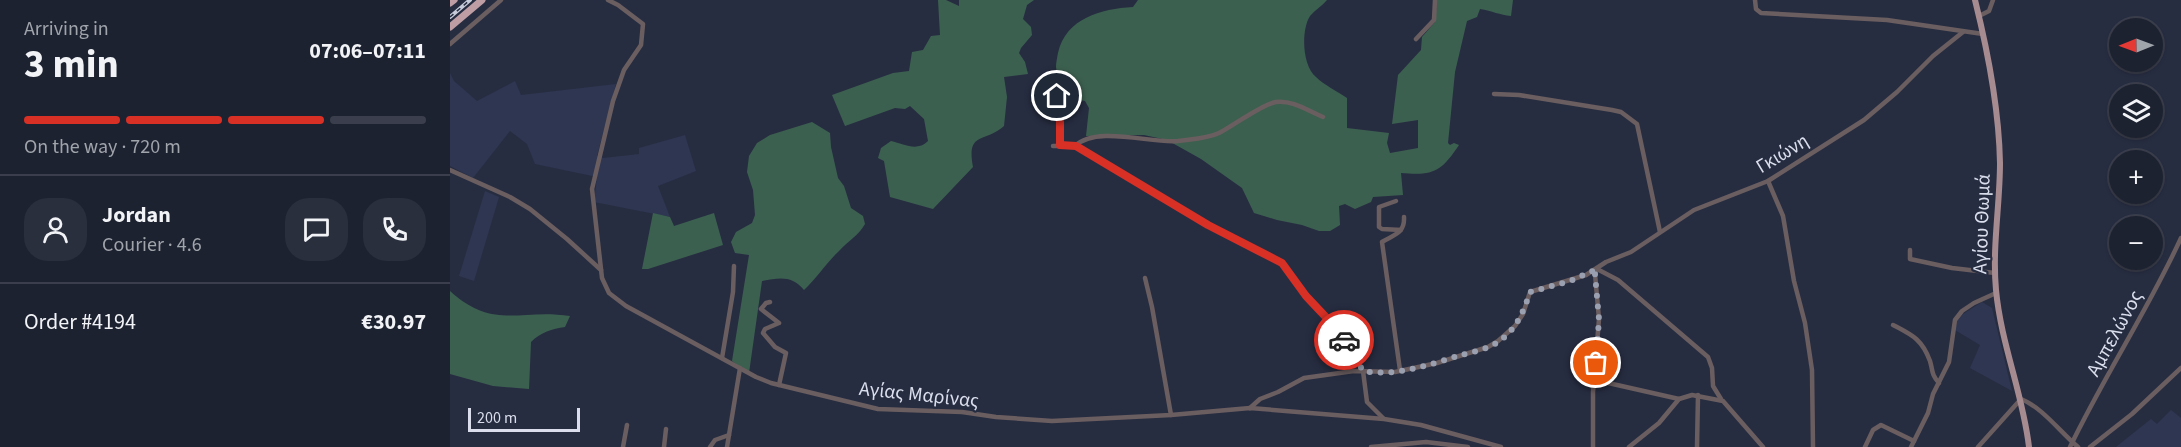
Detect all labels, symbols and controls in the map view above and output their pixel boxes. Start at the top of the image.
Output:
text: Arriving in [24,15,109,43]
north arrow [2109,18,2163,72]
map controls [2109,18,2163,270]
text: 07:06–07:11 [309,35,426,67]
text: 3 min [24,37,119,93]
pin [1031,70,1082,121]
icon: home [1040,79,1073,112]
button: layers [2109,84,2163,138]
street label: Γκιώνη [1751,127,1814,181]
text: On the way · 720 m [24,133,181,161]
button: + [2109,150,2163,204]
street label: Αγίου Θωμά [1966,174,1998,274]
button: person [24,198,87,261]
button: chat [285,198,348,261]
button: phone [363,198,426,261]
text: Jordan [102,199,171,231]
button: − [2109,216,2163,270]
text: Courier · 4.6 [102,231,202,259]
street label: Αμπελώνος [2080,285,2150,382]
text: Order #4194 [24,306,136,338]
text: €30.97 [361,306,426,338]
courier [1314,310,1374,370]
icon: car [1328,324,1361,357]
pin [1570,337,1621,388]
icon: bag [1579,346,1612,379]
street label: Αγίας Μαρίνας [858,375,981,415]
scale bar [468,405,580,432]
text: 200 m [477,407,517,429]

